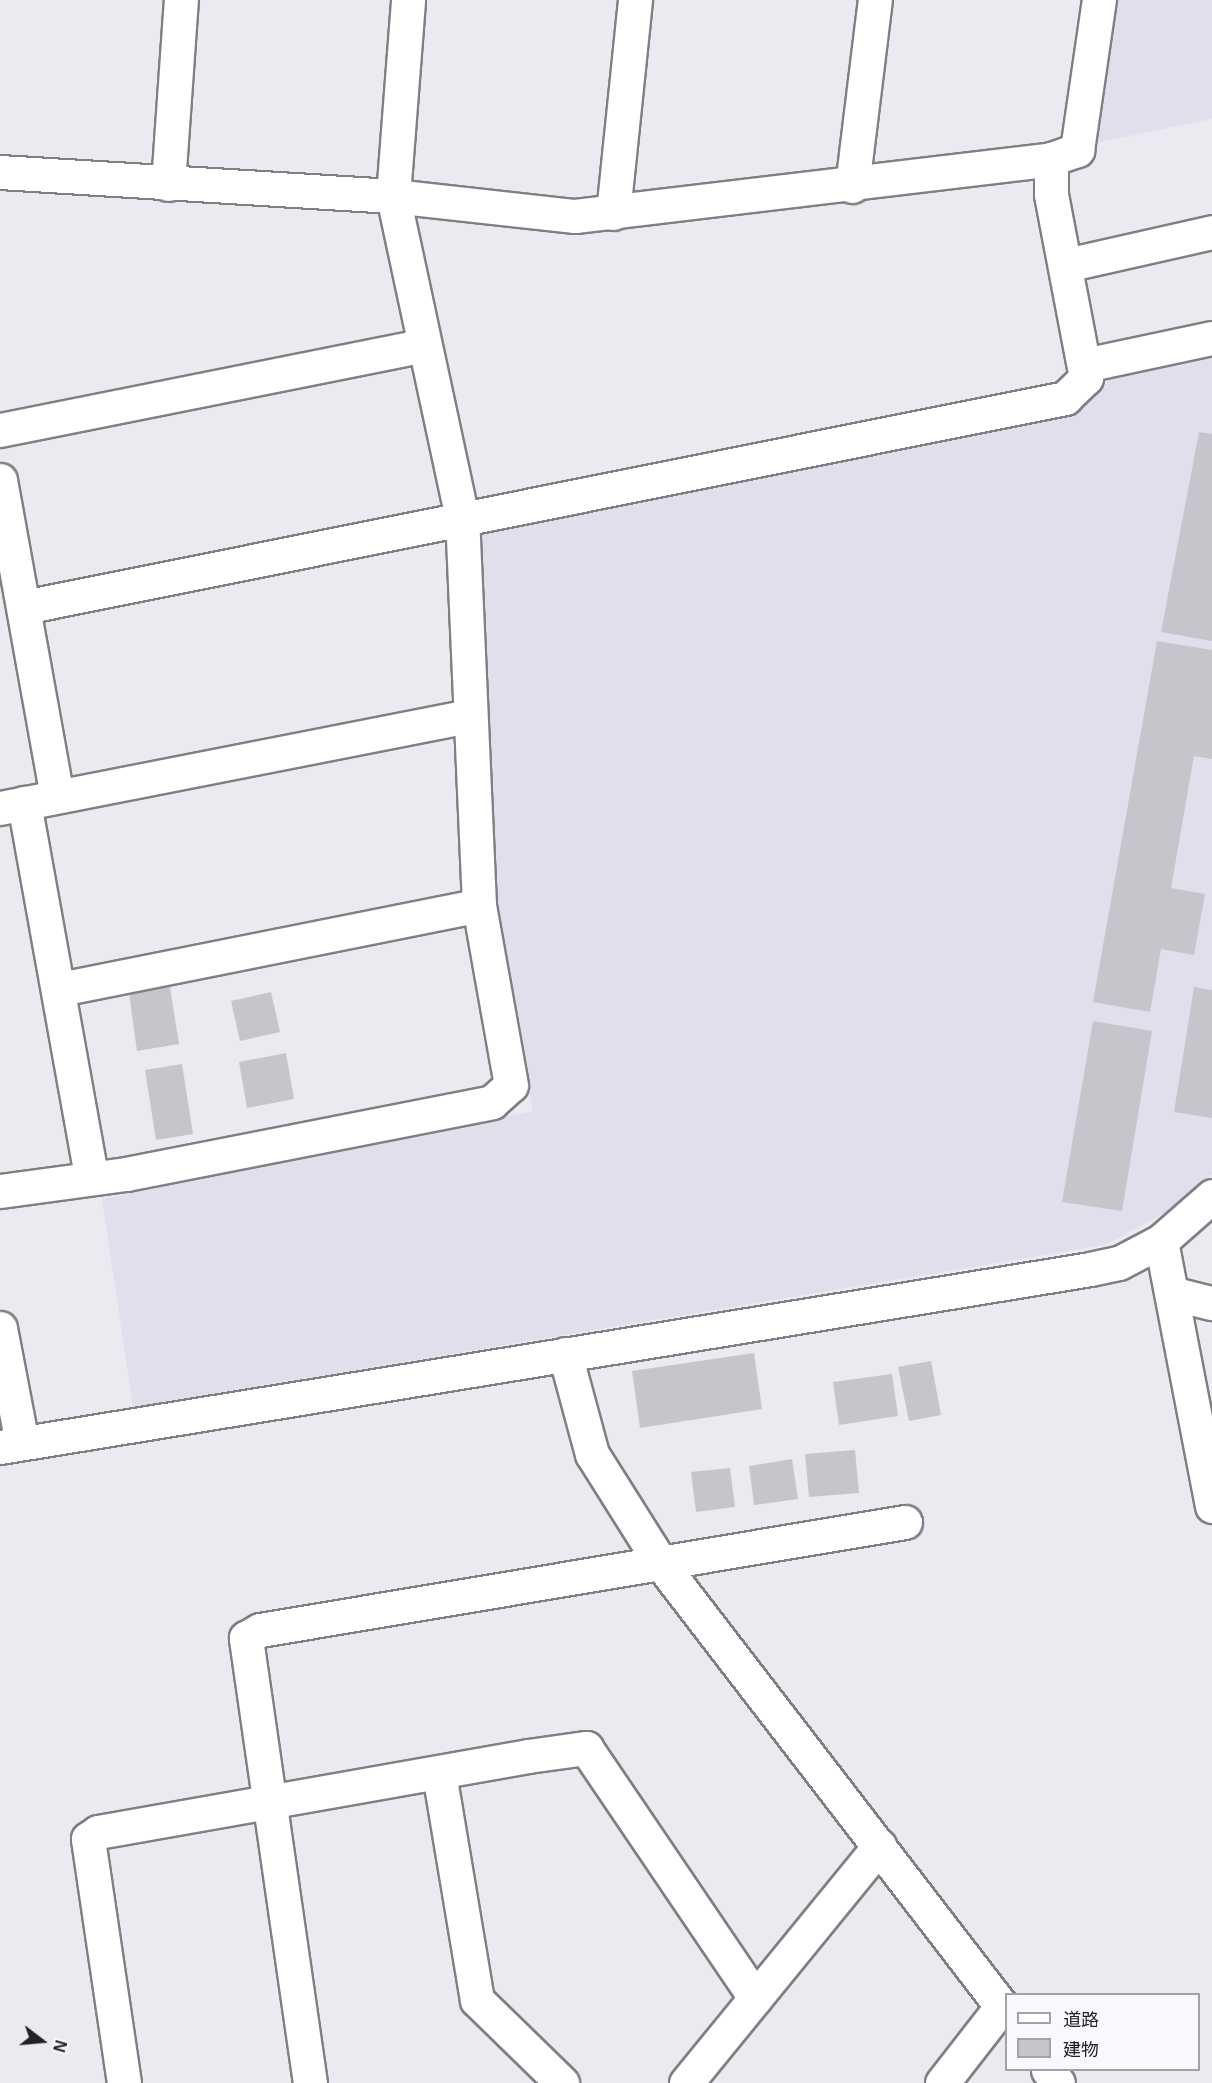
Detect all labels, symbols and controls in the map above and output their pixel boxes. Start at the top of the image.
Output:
legend [1005,1993,1200,2071]
text: 道路 [1063,2010,1099,2030]
north arrow [12,2011,72,2071]
text: N [50,2038,70,2054]
text: 建物 [1063,2040,1099,2060]

